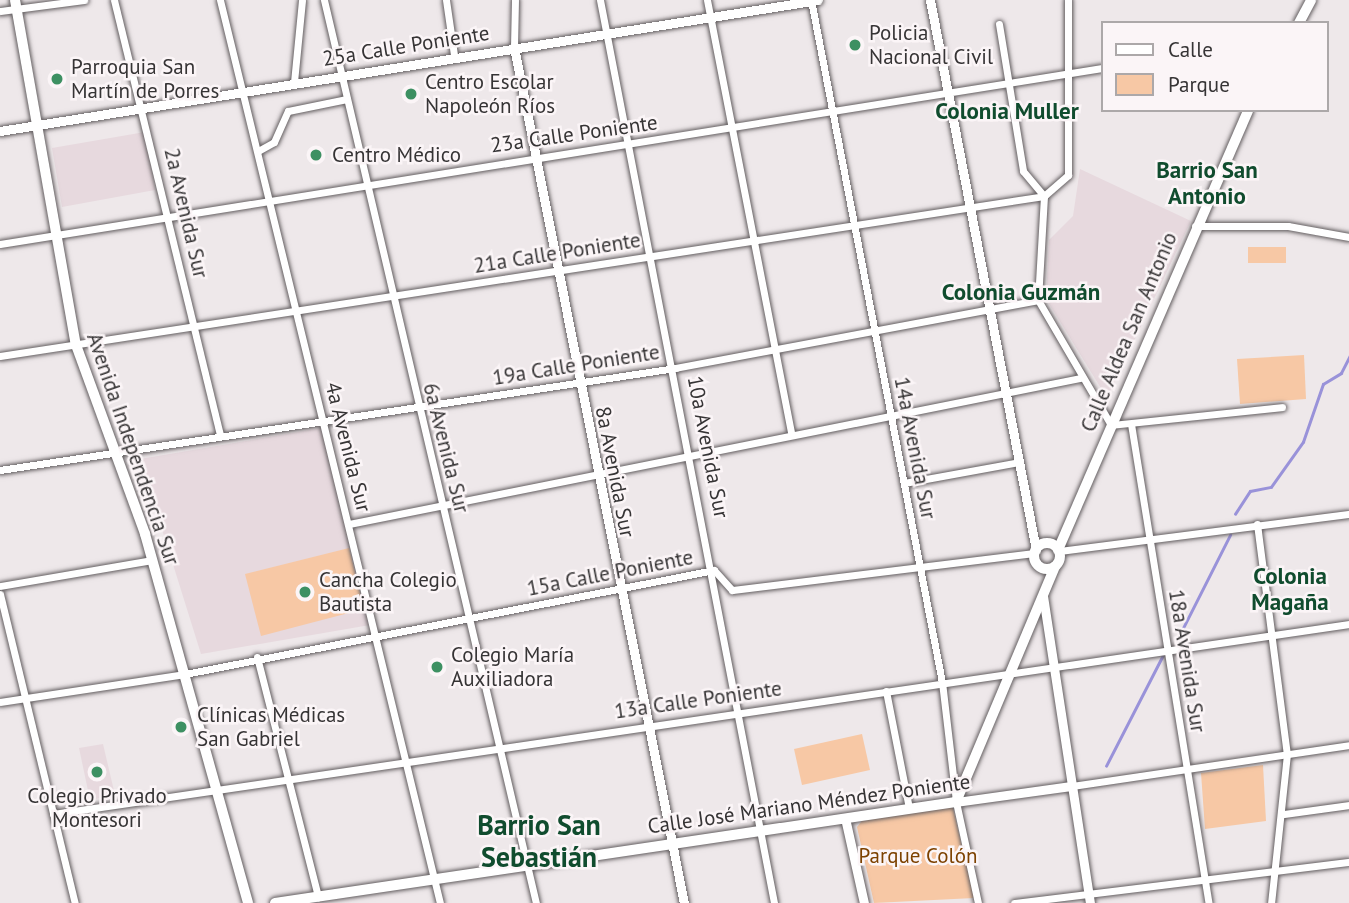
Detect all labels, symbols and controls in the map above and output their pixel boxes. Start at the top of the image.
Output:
street label: 25a Calle Poniente [321,20,491,72]
place label: Policia Nacional Civil [869,20,993,70]
legend [1100,21,1328,112]
text: Calle [1168,36,1213,63]
marker: Policia Nacional Civil [847,37,863,53]
place label: Parroquia San Martín de Porres [71,54,219,104]
place label: Centro Escolar Napoleón Ríos [425,69,555,119]
marker: Parroquia San Martín de Porres [49,71,65,87]
text: Parque [1168,71,1230,98]
marker: Centro Escolar Napoleón Ríos [403,86,419,102]
district label: Colonia Muller [935,97,1079,125]
street label: 23a Calle Poniente [489,110,659,158]
place label: Centro Médico [332,142,461,168]
street label: 2a Avenida Sur [159,145,213,281]
marker: Centro Médico [306,145,326,165]
district label: Barrio San Antonio [1156,156,1258,210]
street label: 21a Calle Poniente [472,227,642,279]
street label: Calle Aldea San Antonio [1075,228,1183,436]
district label: Colonia Guzmán [942,278,1100,306]
street label: Avenida Independencia Sur [81,330,185,568]
street label: 19a Calle Poniente [491,339,661,391]
street label: 10a Avenida Sur [682,373,734,521]
street label: 14a Avenida Sur [889,374,941,522]
street label: 4a Avenida Sur [320,379,376,515]
street label: 6a Avenida Sur [418,380,474,516]
street label: 8a Avenida Sur [590,404,640,540]
street label: 15a Calle Poniente [525,545,695,601]
district label: Colonia Magaña [1251,562,1329,616]
place label: Cancha Colegio Bautista [319,567,457,617]
marker: Cancha Colegio Bautista [297,584,313,600]
street label: 18a Avenida Sur [1163,587,1211,735]
place label: Colegio María Auxiliadora [451,642,574,692]
marker: Colegio María Auxiliadora [429,659,445,675]
street label: 13a Calle Poniente [613,676,783,724]
place label: Clínicas Médicas San Gabriel [197,702,345,752]
marker: Clínicas Médicas San Gabriel [171,717,191,737]
marker: Colegio Privado Montesori [89,764,105,780]
street label: Calle José Mariano Méndez Poniente [646,769,972,839]
place label: Colegio Privado Montesori [27,783,167,833]
district label: Barrio San Sebastián [477,808,601,874]
park label: Parque Colón [859,843,977,869]

